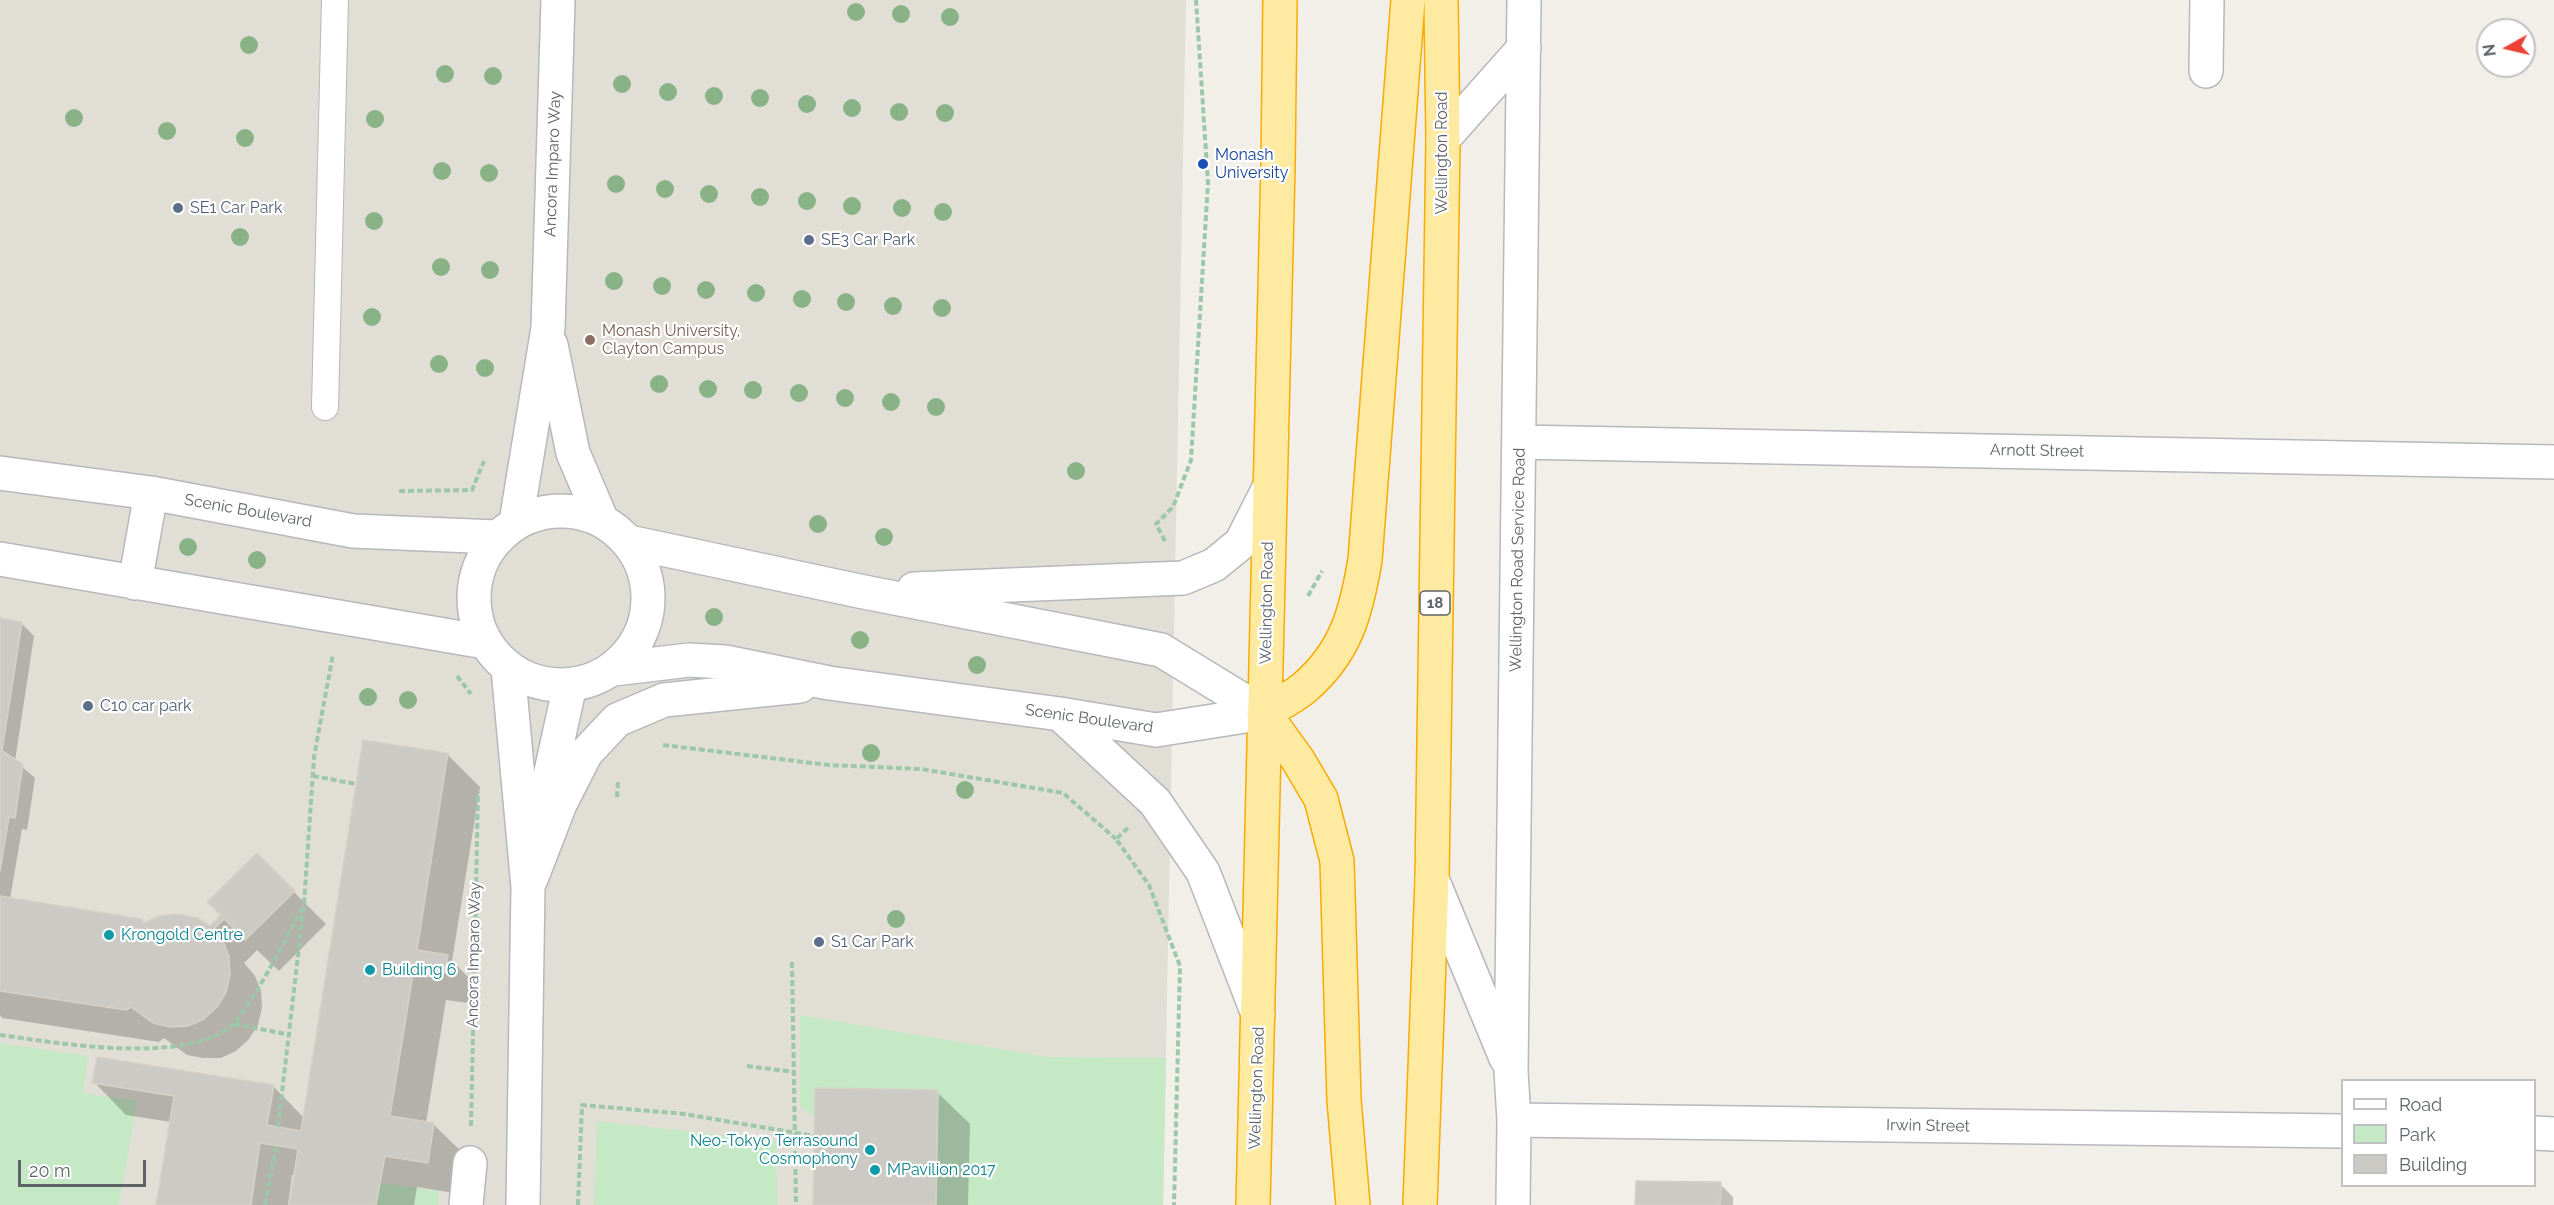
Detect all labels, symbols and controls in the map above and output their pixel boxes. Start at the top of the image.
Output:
north arrow [2476,18,2536,78]
text: N [2479,43,2500,58]
street label: Ancora Imparo Way [541,91,565,237]
street label: Wellington Road [1432,92,1452,214]
place label: Monash University [1215,145,1288,183]
marker: Monash University [1196,157,1210,171]
place label: SE1 Car Park [190,198,282,218]
marker: SE1 Car Park [171,201,185,215]
place label: SE3 Car Park [821,230,915,250]
marker: SE3 Car Park [802,233,816,247]
place label: Monash University, Clayton Campus [602,321,740,359]
marker: Monash University, Clayton Campus [583,333,597,347]
street label: Arnott Street [1990,441,2084,461]
street label: Wellington Road Service Road [1506,448,1530,672]
street label: Scenic Boulevard [183,490,313,532]
street label: Wellington Road [1256,541,1278,665]
road number: 18 [1420,591,1450,615]
place label: C10 car park [100,696,192,716]
marker: C10 car park [81,699,95,713]
street label: Scenic Boulevard [1024,701,1154,737]
street label: Ancora Imparo Way [463,882,485,1028]
place label: Krongold Centre [121,925,243,945]
marker: Krongold Centre [102,928,116,942]
place label: S1 Car Park [831,932,914,952]
marker: S1 Car Park [812,935,826,949]
place label: Building 6 [382,960,456,980]
marker: Building 6 [363,963,377,977]
street label: Wellington Road [1245,1026,1269,1150]
legend [2341,1079,2536,1187]
text: Road [2399,1094,2442,1115]
street label: Irwin Street [1886,1116,1970,1136]
text: Park [2399,1124,2436,1145]
place label: Neo-Tokyo Terrasound Cosmophony [690,1131,858,1169]
marker: Neo-Tokyo Terrasound Cosmophony [863,1143,877,1157]
scale bar [21,1148,148,1186]
text: Building [2399,1154,2467,1175]
text: 20 m [29,1160,71,1181]
place label: MPavilion 2017 [887,1160,996,1180]
marker: MPavilion 2017 [868,1163,882,1177]

